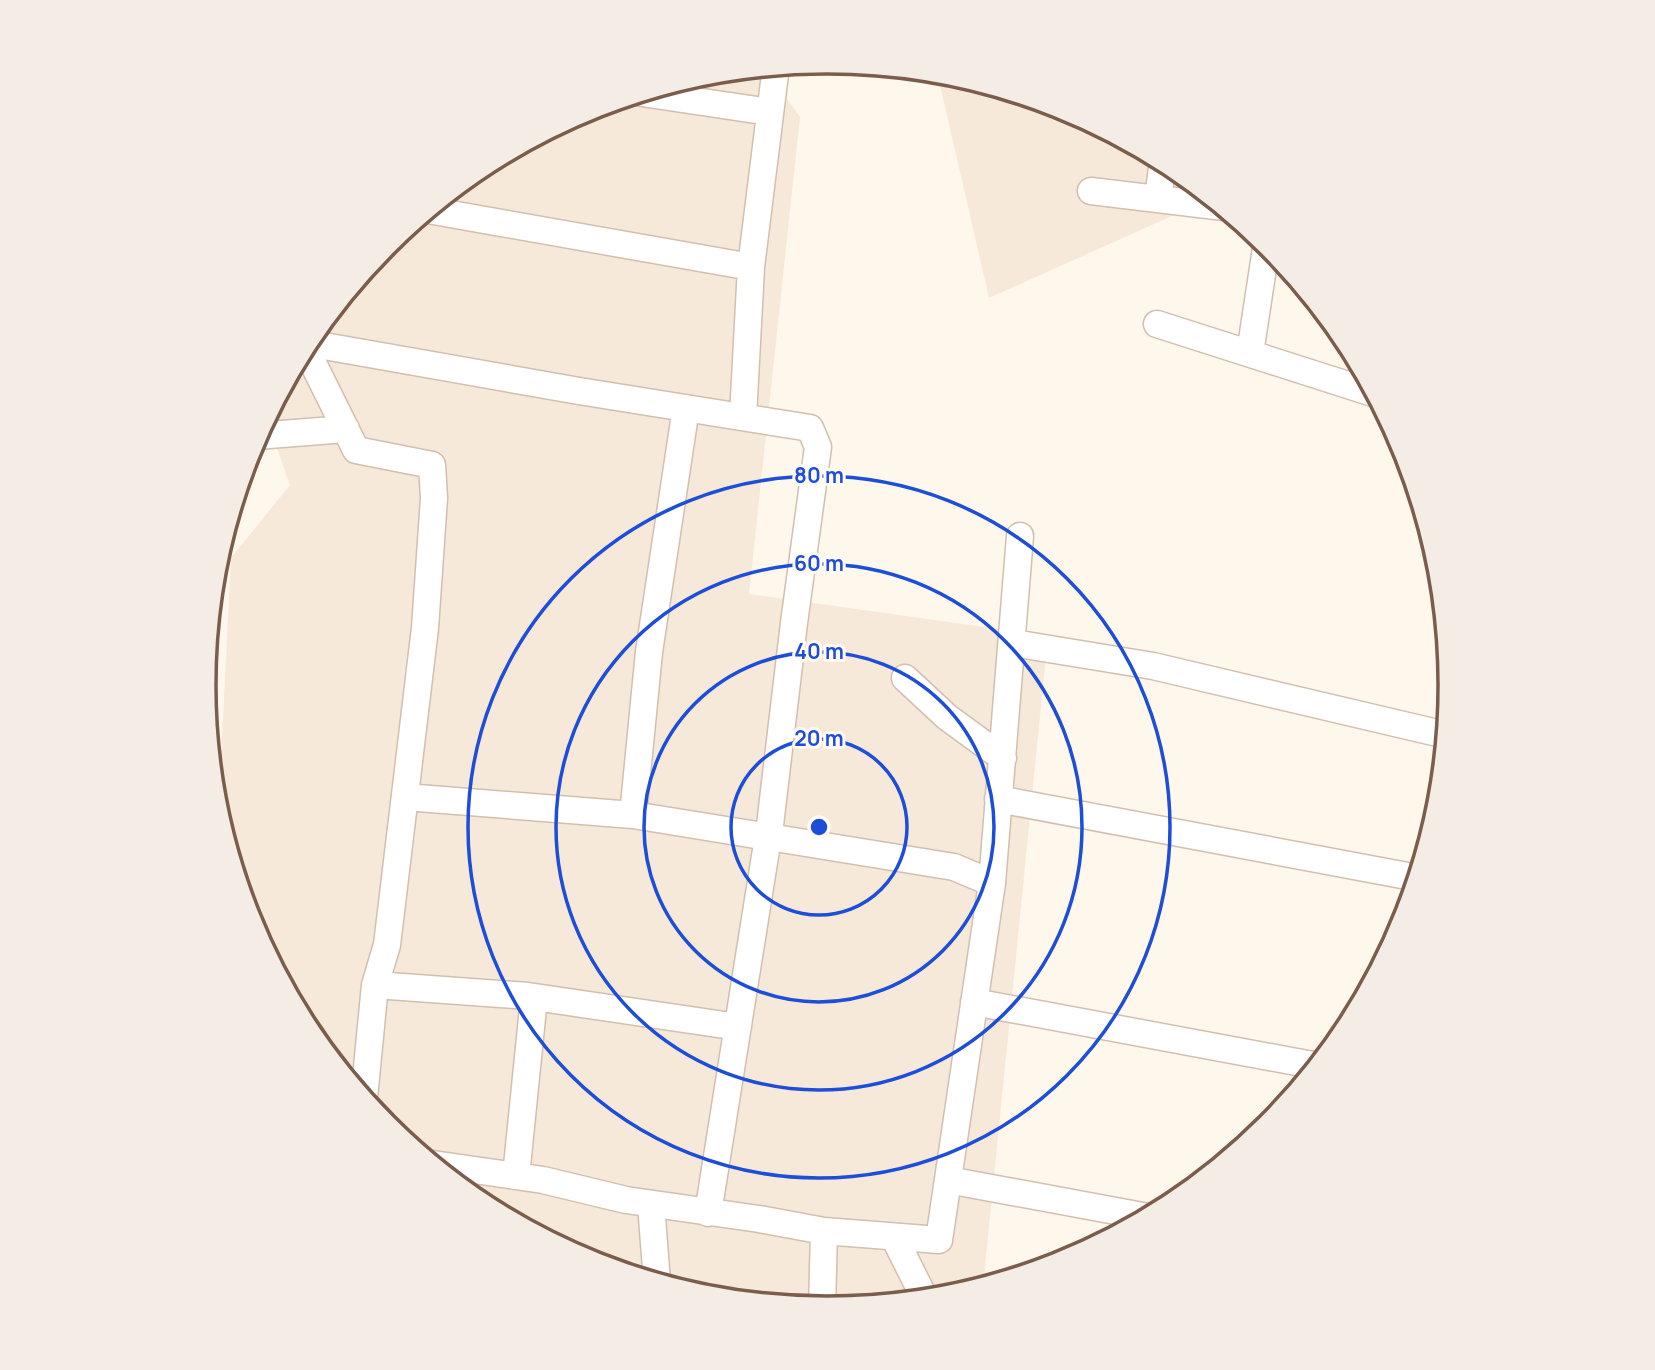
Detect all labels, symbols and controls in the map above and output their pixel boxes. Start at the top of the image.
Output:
text: 80 m [794,461,844,489]
text: 60 m [794,549,844,577]
text: 40 m [794,637,844,665]
text: 20 m [794,724,844,752]
centre of rings [807,815,831,839]

